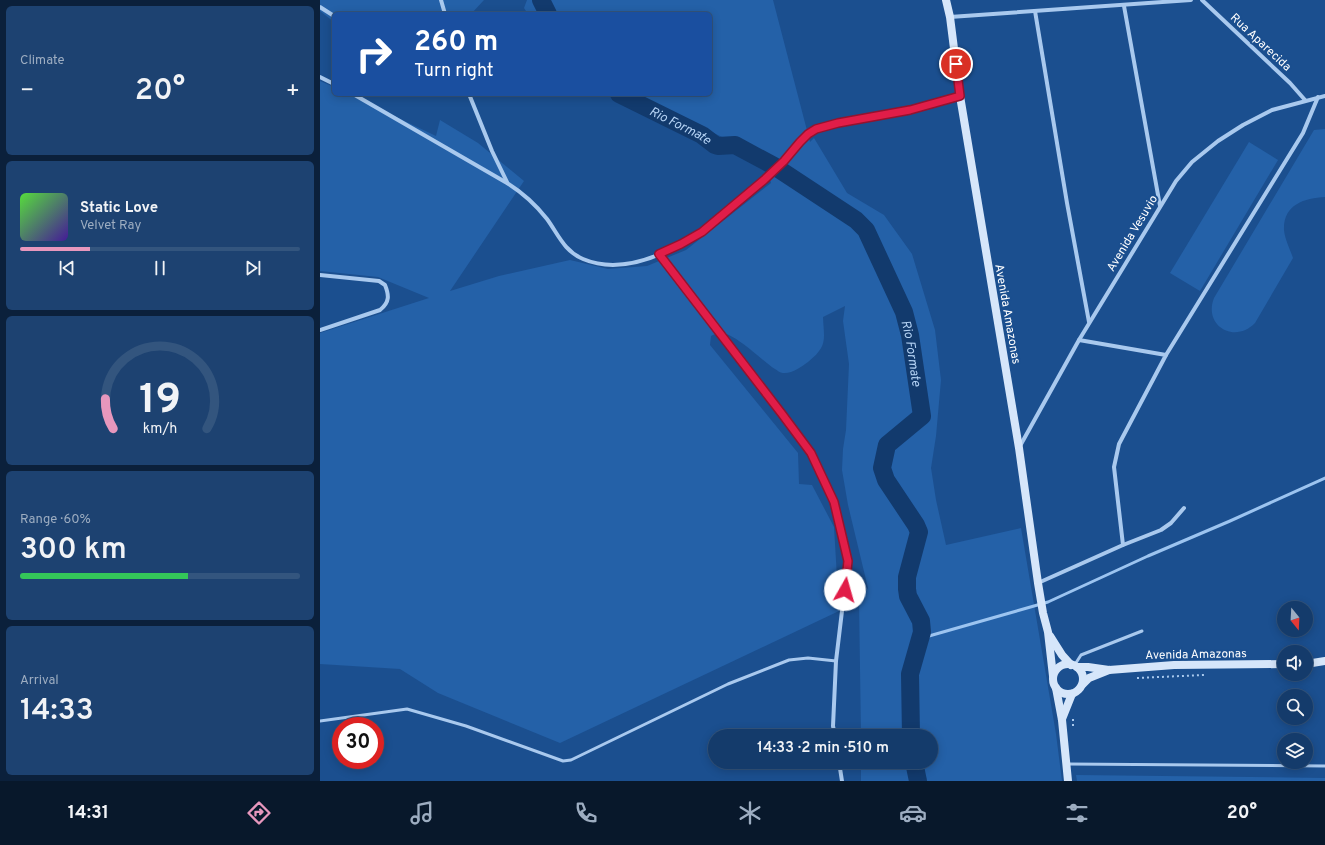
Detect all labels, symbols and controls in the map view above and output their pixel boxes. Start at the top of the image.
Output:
street label: Rua Aparecida [1226,10,1294,75]
text: 260 m [414,25,498,61]
icon: right [348,28,400,80]
pin [939,47,973,81]
text: Climate [20,53,65,69]
icon: arrive [945,53,967,75]
text: Turn right [414,60,494,83]
text: 20° [135,73,185,110]
text: − [20,78,34,105]
text: + [286,78,300,105]
water label: Rio Formate [646,104,714,149]
street label: Avenida Vesuvio [1104,192,1162,275]
text: Static Love [80,199,158,218]
text: Velvet Ray [80,218,141,234]
icon: previous [56,257,78,279]
icon: pause [149,257,171,279]
icon: next [242,257,264,279]
street label: Avenida Amazonas [990,263,1024,366]
water label: Rio Formate [896,318,924,388]
text: 19 [139,374,181,427]
text: km/h [143,419,177,437]
text: Range · 60% [20,512,91,528]
text: 300 km [20,532,127,569]
position arrow [824,569,866,611]
north arrow [1277,601,1313,637]
map controls [1277,601,1313,769]
button: sound [1277,645,1313,681]
street label: Avenida Amazonas [1145,646,1247,664]
text: Arrival [20,673,59,689]
button: search [1277,689,1313,725]
text: 14:33 [20,693,94,730]
speed limit sign: 30 [332,717,384,769]
button: layers [1277,733,1313,769]
text: 14:33 · 2 min · 510 m [757,739,889,758]
icon: directions [245,799,273,827]
icon: music [408,799,436,827]
icon: phone [572,799,600,827]
icon: climate [736,799,764,827]
icon: car [899,799,927,827]
icon: filters [1063,799,1091,827]
text: 14:31 [68,802,109,825]
text: 20° [1227,802,1257,825]

